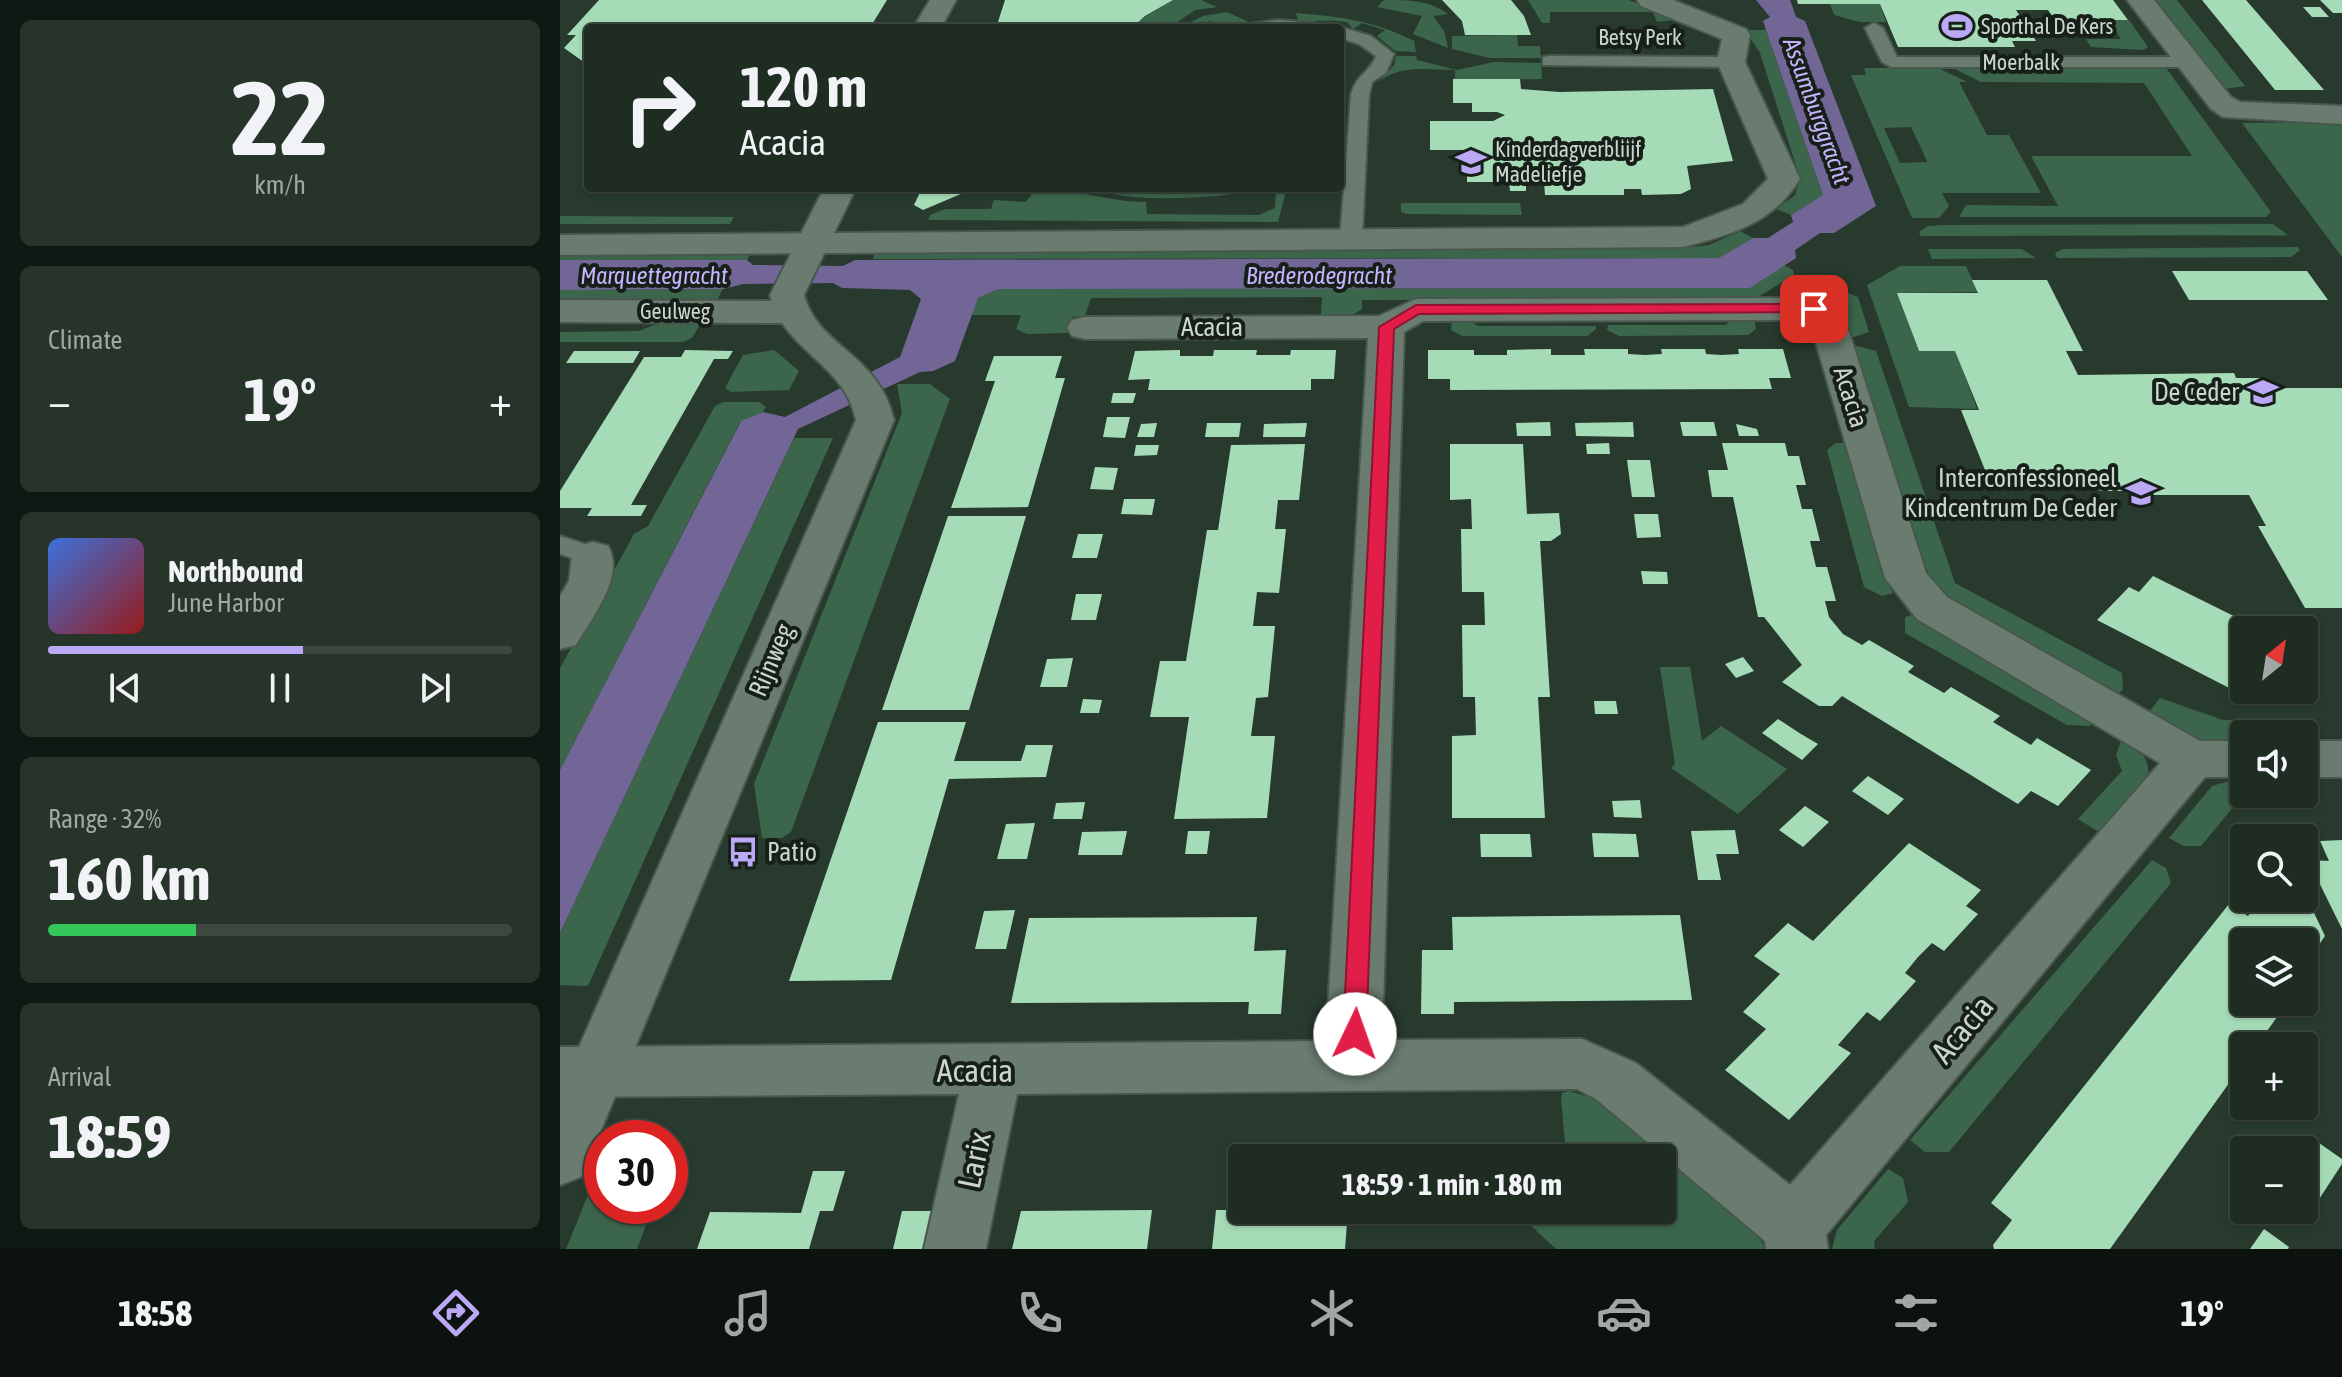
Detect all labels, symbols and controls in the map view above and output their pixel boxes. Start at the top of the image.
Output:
sports icon: Sporthal De Kers [1940,9,1974,43]
place label: Sporthal De Kers [1981,13,2113,39]
street label: Betsy Perk [1598,24,1682,50]
water label: Assumburggracht [1778,33,1856,188]
street label: Moerbalk [1982,49,2060,75]
text: 120 m [740,55,867,119]
icon: right [608,56,712,160]
text: 22 [231,58,329,177]
text: Acacia [740,121,826,163]
place label: Kinderdagverbliijf Madeliefje [1495,136,1641,187]
school or university icon: Kinderdagverbliijf Madeliefje [1454,145,1488,179]
text: km/h [254,170,306,200]
water label: Marquettegracht [580,262,728,289]
water label: Brederodegracht [1246,262,1392,289]
pin [1780,275,1848,343]
icon: arrive [1792,287,1836,331]
street label: Geulweg [640,298,711,324]
street label: Acacia [1181,312,1243,342]
text: Climate [48,325,122,355]
street label: Acacia [1828,363,1874,431]
text: 19° [244,365,316,434]
text: − [48,375,71,425]
text: + [489,375,512,425]
school or university icon: De Ceder [2246,375,2280,409]
place label: De Ceder [2154,377,2239,407]
place label: Interconfessioneel Kindcentrum De Ceder [1904,463,2117,523]
school or university icon: Interconfessioneel Kindcentrum De Ceder [2124,476,2158,510]
text: Northbound [168,554,303,588]
text: June Harbor [168,588,284,618]
north arrow [2230,616,2318,704]
map controls [2230,616,2318,1224]
street label: Rijnweg [742,618,800,701]
icon: previous [103,666,147,710]
icon: pause [258,666,302,710]
icon: next [413,666,457,710]
button: sound [2230,720,2318,808]
text: Range · 32% [48,804,161,834]
button: search [2230,824,2318,912]
bus stop icon: Patio [726,835,760,869]
place label: Patio [767,837,817,867]
text: 160 km [48,844,210,913]
button: layers [2230,928,2318,1016]
street label: Acacia [1923,988,2001,1070]
position arrow [1313,992,1397,1076]
button: + [2230,1032,2318,1120]
street label: Acacia [937,1052,1013,1089]
text: Arrival [48,1062,112,1092]
text: 18:59 [48,1102,171,1171]
speed limit sign: 30 [584,1120,688,1224]
street label: Larix [950,1128,998,1192]
button: − [2230,1136,2318,1224]
text: 18:59 · 1 min · 180 m [1342,1167,1562,1201]
icon: directions [428,1285,484,1341]
icon: music [720,1285,776,1341]
icon: phone [1012,1285,1068,1341]
icon: climate [1304,1285,1360,1341]
icon: car [1596,1285,1652,1341]
icon: filters [1888,1285,1944,1341]
text: 18:58 [118,1292,192,1334]
text: 19° [2180,1292,2224,1334]

